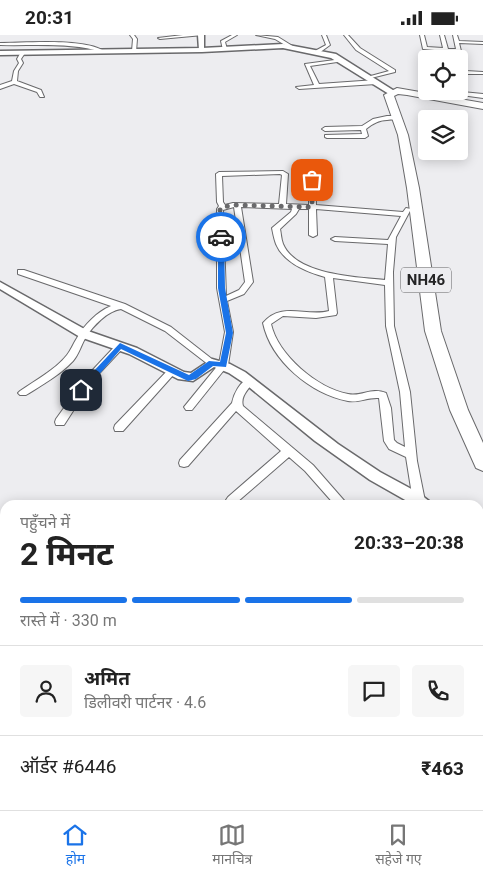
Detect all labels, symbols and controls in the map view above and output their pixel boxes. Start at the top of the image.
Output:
text: 20:31 [25,6,74,29]
map controls [418,50,468,160]
button: locate [418,50,468,100]
button: layers [418,110,468,160]
pin [291,159,333,201]
icon: bag [298,166,326,194]
courier [196,212,246,262]
icon: car [207,223,235,251]
road number: NH46 [401,267,451,293]
pin [60,369,102,411]
icon: home [67,376,95,404]
text: पहुँचने में [20,513,70,532]
text: 20:33–20:38 [354,531,464,554]
text: 2 मिनट [20,535,113,573]
text: रास्ते में · 330 m [20,611,117,630]
button: person [20,665,72,717]
button: chat [348,665,400,717]
button: phone [412,665,464,717]
text: अमित [84,667,130,690]
text: डिलीवरी पार्टनर · 4.6 [84,693,206,712]
text: ऑर्डर #6446 [20,755,117,778]
text: ₹463 [421,757,464,780]
tab: होम [61,821,89,870]
tab: मानचित्र [212,821,252,870]
tab: सहेजे गए [375,821,422,870]

